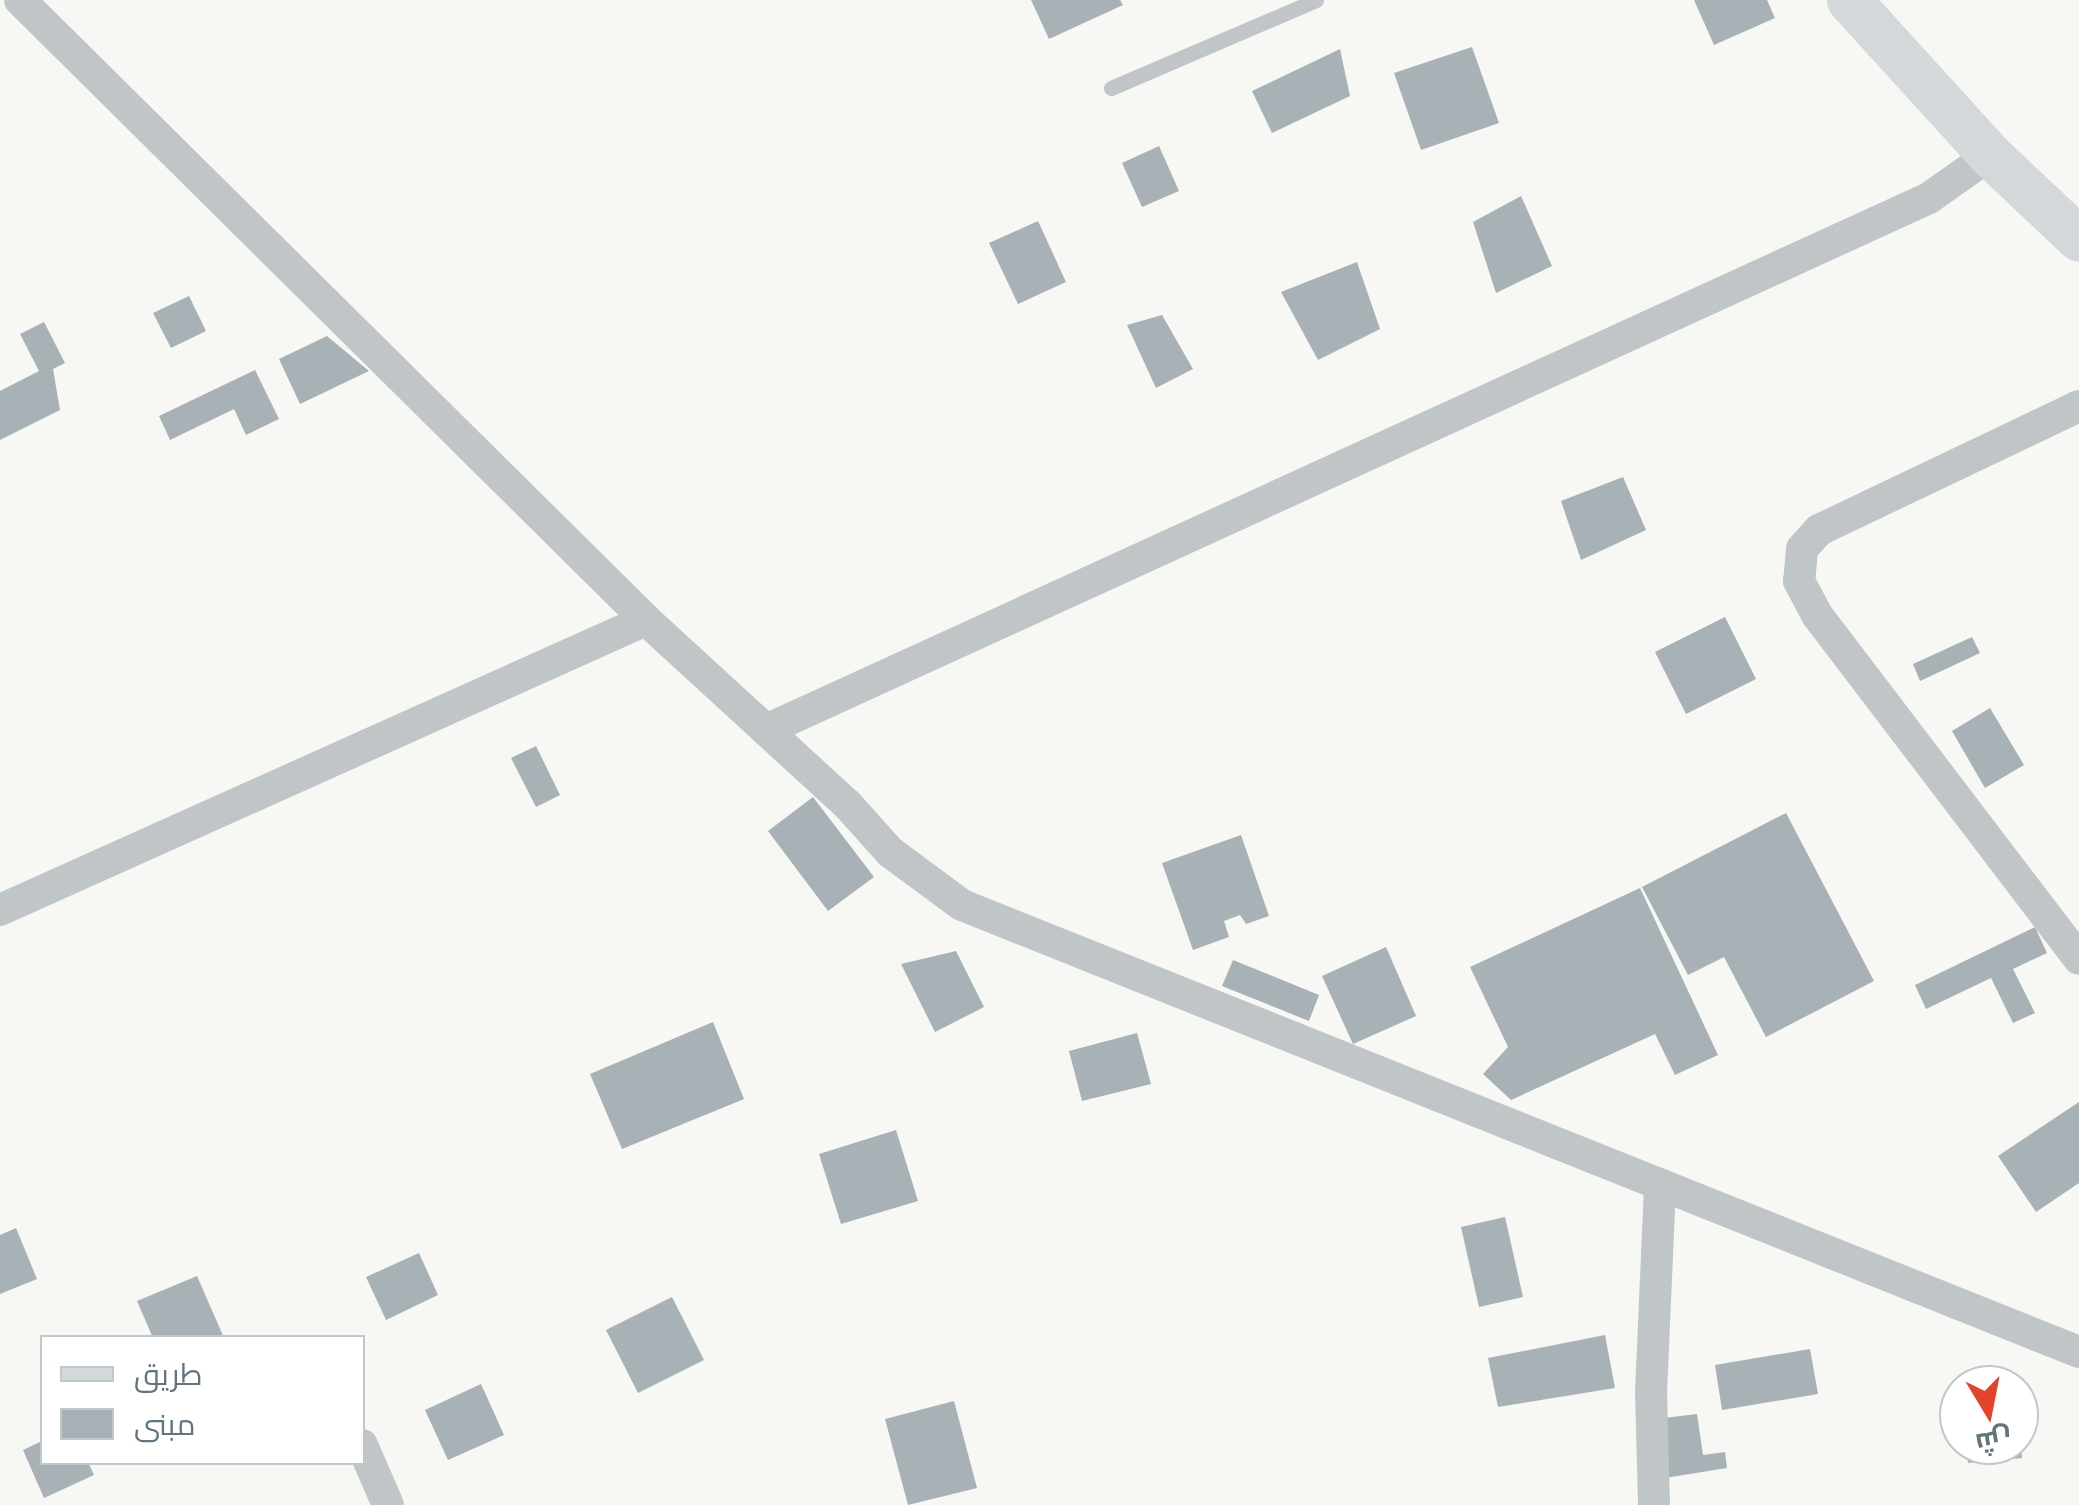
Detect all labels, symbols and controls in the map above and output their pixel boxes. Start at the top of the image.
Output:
legend [40,1335,365,1465]
text: طريق [134,1353,203,1394]
north arrow [1939,1365,2039,1465]
text: مبنى [134,1403,195,1444]
text: ش [1973,1421,2015,1464]

